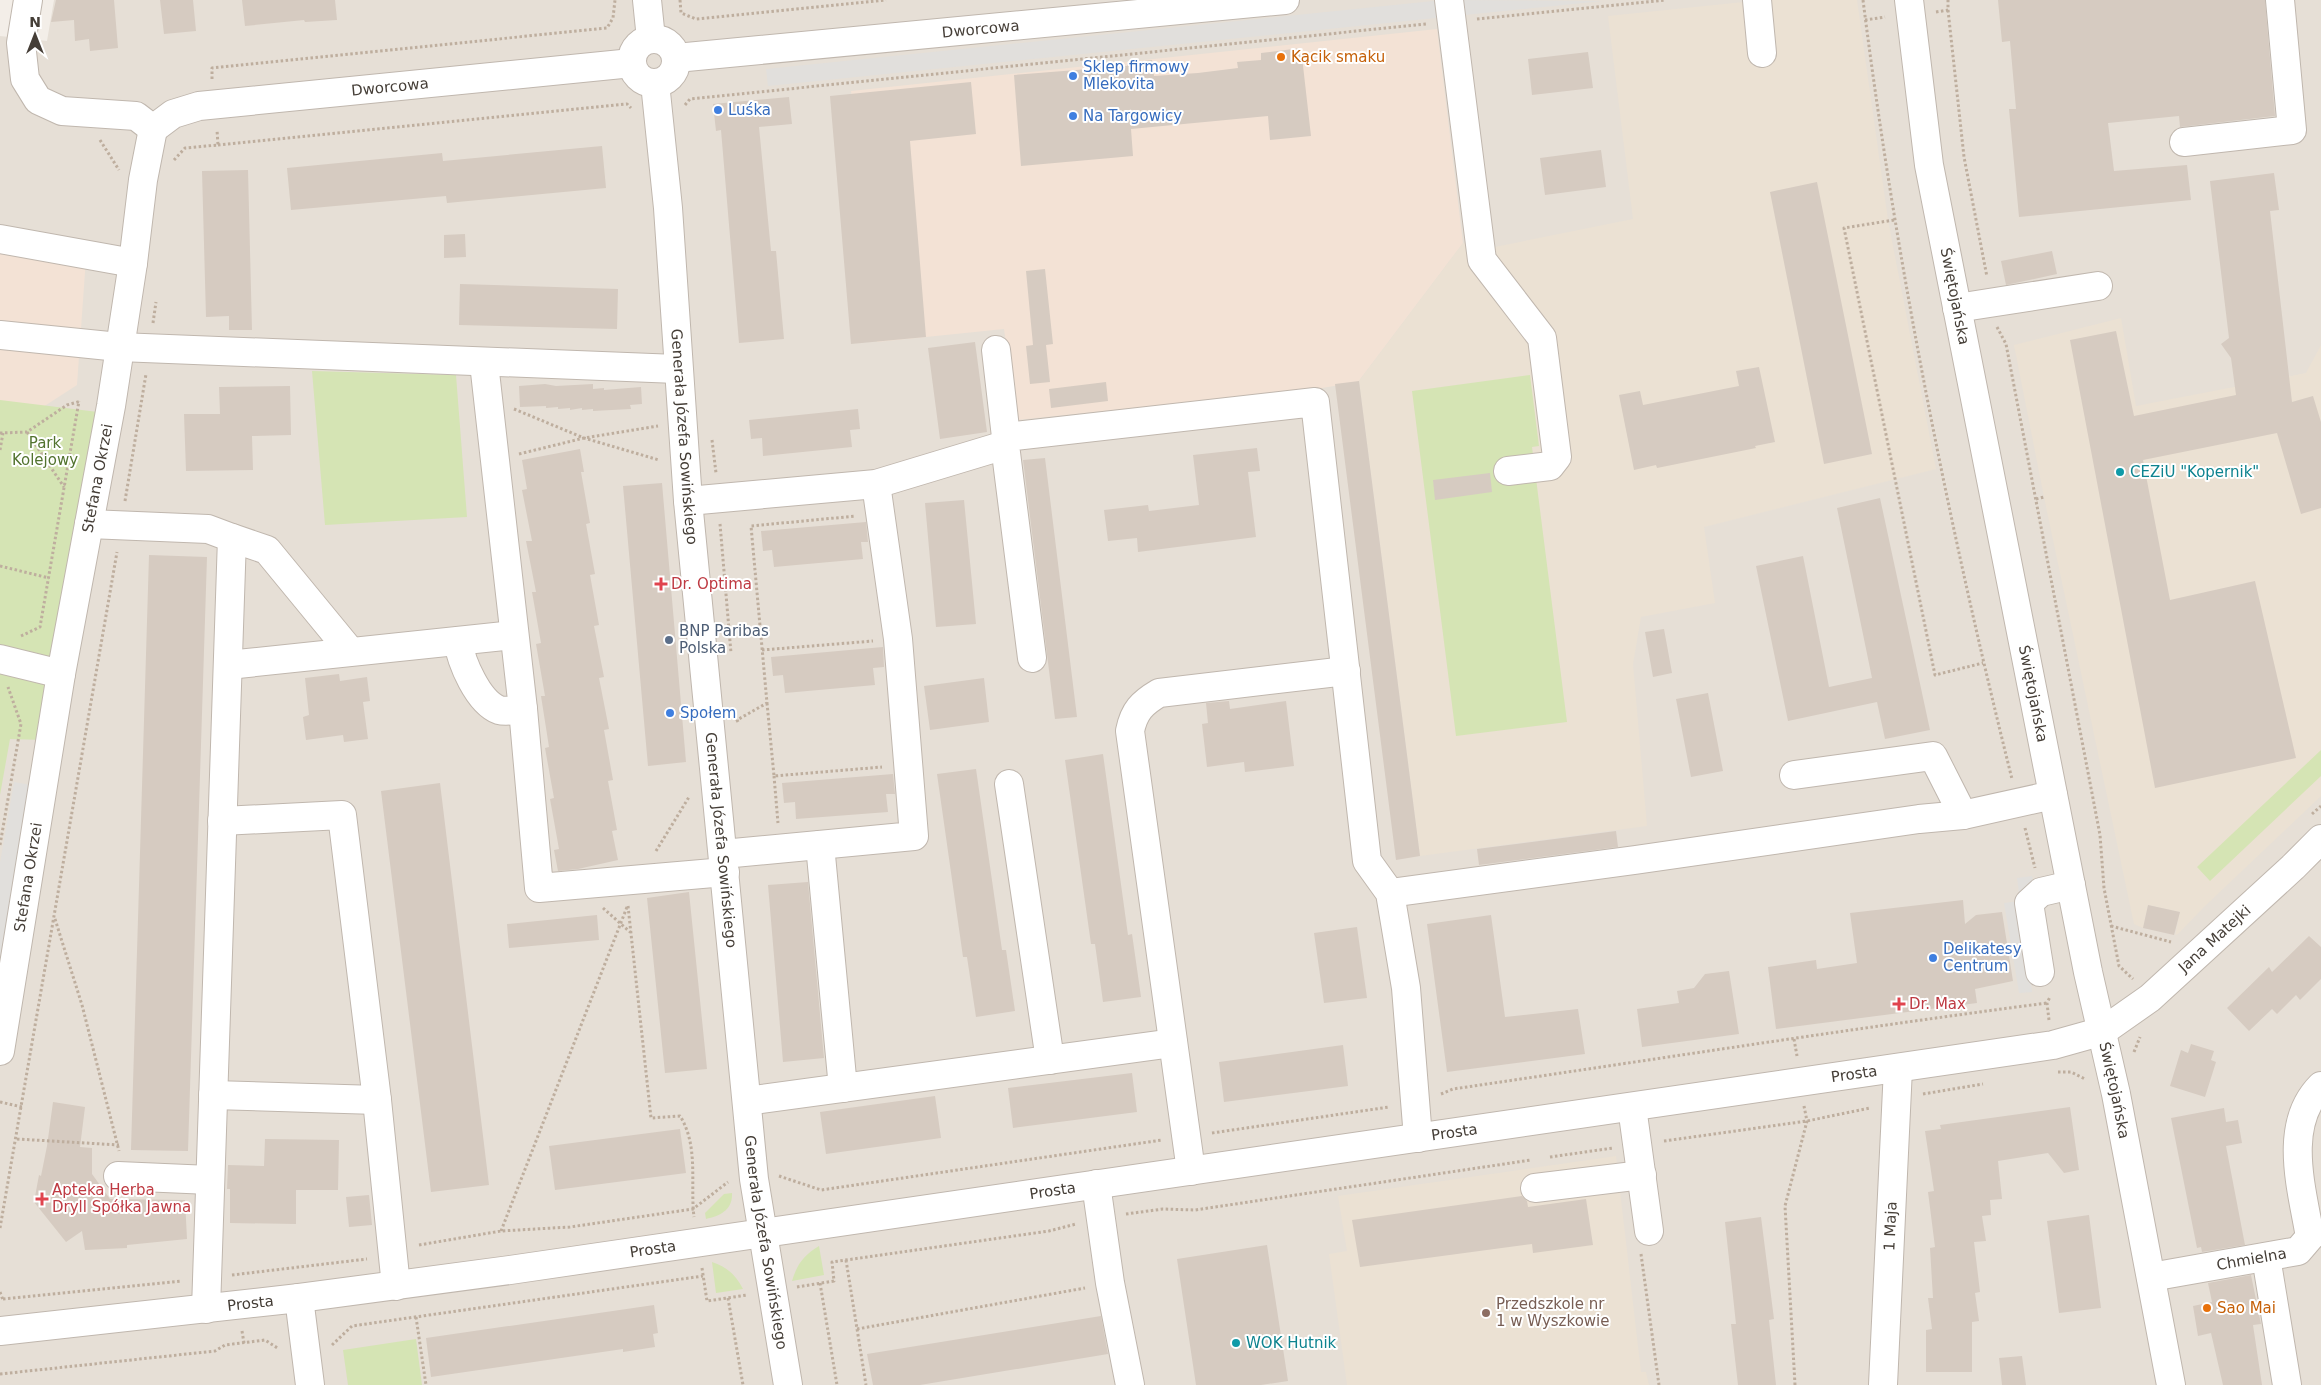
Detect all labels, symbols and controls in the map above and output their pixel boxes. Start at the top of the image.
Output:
north arrow [10,10,60,60]
text: N [29,14,41,30]
street label: Dworcowa [941,16,1020,42]
place label: Kącik smaku [1291,48,1385,66]
marker: Kącik smaku [1275,51,1287,63]
place label: Sklep firmowy Mlekovita [1083,58,1189,93]
marker: Sklep firmowy Mlekovita [1067,70,1079,82]
street label: Dworcowa [350,74,429,100]
place label: Luśka [728,101,771,119]
marker: Luśka [712,104,724,116]
place label: Na Targowicy [1083,107,1182,125]
marker: Na Targowicy [1067,110,1079,122]
street label: Świętojańska [1936,246,1973,346]
street label: Generała Józefa Sowińskiego [667,328,701,546]
street label: Stefana Okrzei [79,422,117,534]
park label: Park Kolejowy [12,434,78,469]
place label: CEZiU "Kopernik" [2130,463,2259,481]
marker: CEZiU "Kopernik" [2114,466,2126,478]
place label: Dr. Optima [671,575,752,593]
marker: Dr. Optima [655,578,667,590]
place label: BNP Paribas Polska [679,622,769,657]
marker: BNP Paribas Polska [663,634,675,646]
street label: Świętojańska [2015,643,2052,744]
place label: Społem [680,704,736,722]
marker: Społem [664,707,676,719]
street label: Generała Józefa Sowińskiego [702,731,740,949]
street label: Stefana Okrzei [10,821,46,933]
street label: Jana Matejki [2174,901,2254,977]
place label: Delikatesy Centrum [1943,940,2022,975]
marker: Delikatesy Centrum [1927,952,1939,964]
place label: Dr. Max [1909,995,1966,1013]
marker: Dr. Max [1893,998,1905,1010]
street label: Świętojańska [2095,1040,2133,1140]
street label: Prosta [1830,1062,1879,1086]
street label: Prosta [1430,1120,1479,1145]
street label: Generała Józefa Sowińskiego [741,1134,791,1351]
street label: Prosta [1028,1179,1077,1203]
place label: Apteka Herba Dryll Spółka Jawna [52,1181,191,1216]
marker: Apteka Herba Dryll Spółka Jawna [36,1193,48,1205]
street label: 1 Maja [1880,1201,1901,1252]
street label: Prosta [628,1237,677,1261]
street label: Chmielna [2215,1244,2288,1274]
street label: Prosta [226,1292,275,1315]
place label: Przedszkole nr 1 w Wyszkowie [1496,1295,1609,1330]
place label: Sao Mai [2217,1299,2276,1317]
marker: Sao Mai [2201,1302,2213,1314]
marker: Przedszkole nr 1 w Wyszkowie [1480,1307,1492,1319]
place label: WOK Hutnik [1246,1334,1337,1352]
marker: WOK Hutnik [1230,1337,1242,1349]

